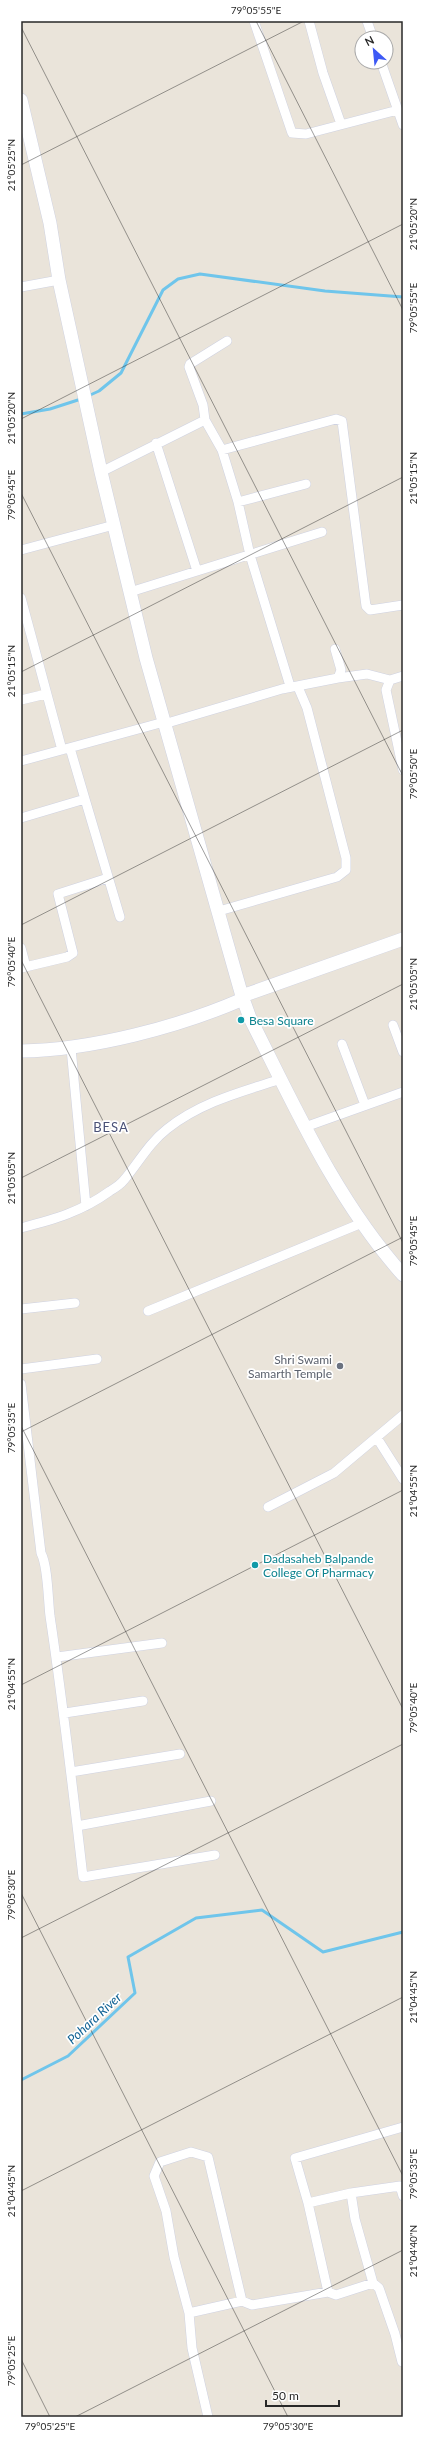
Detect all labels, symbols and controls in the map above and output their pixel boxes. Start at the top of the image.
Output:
text: 79°05'55"E [231,4,281,16]
north arrow [354,30,394,70]
text: N [363,33,376,48]
text: 21°05'25"N [5,139,17,191]
text: 21°05'20"N [407,198,419,250]
text: 79°05'55"E [407,283,419,333]
text: 21°05'20"N [5,392,17,444]
text: 21°05'15"N [407,452,419,504]
text: 79°05'45"E [5,470,17,520]
text: 21°05'15"N [5,645,17,697]
text: 79°05'50"E [407,749,419,799]
text: 79°05'40"E [5,937,17,987]
text: 21°05'05"N [407,958,419,1010]
place label: Besa Square [249,1013,314,1028]
marker: Besa Square [236,1015,246,1025]
district label: BESA [93,1119,129,1135]
text: 21°05'05"N [5,1152,17,1204]
text: 79°05'45"E [407,1216,419,1266]
place label: Shri Swami Samarth Temple [248,1352,332,1381]
marker: Shri Swami Samarth Temple [335,1361,345,1371]
text: 79°05'35"E [5,1403,17,1453]
text: 21°04'55"N [407,1465,419,1517]
place label: Dadasaheb Balpande College Of Pharmacy [263,1551,375,1580]
marker: Dadasaheb Balpande College Of Pharmacy [250,1560,260,1570]
text: 21°04'55"N [5,1658,17,1710]
text: 79°05'40"E [407,1683,419,1733]
text: 79°05'30"E [5,1870,17,1920]
text: 21°04'45"N [407,1971,419,2023]
water label: Pohara River [64,1988,125,2047]
text: 79°05'35"E [407,2149,419,2199]
text: 21°04'45"N [5,2165,17,2217]
text: 21°04'40"N [407,2225,419,2277]
text: 79°05'25"E [5,2336,17,2386]
scale bar [266,2382,339,2408]
text: 50 m [272,2388,299,2403]
text: 79°05'25"E [25,2420,75,2432]
text: 79°05'30"E [263,2420,313,2432]

